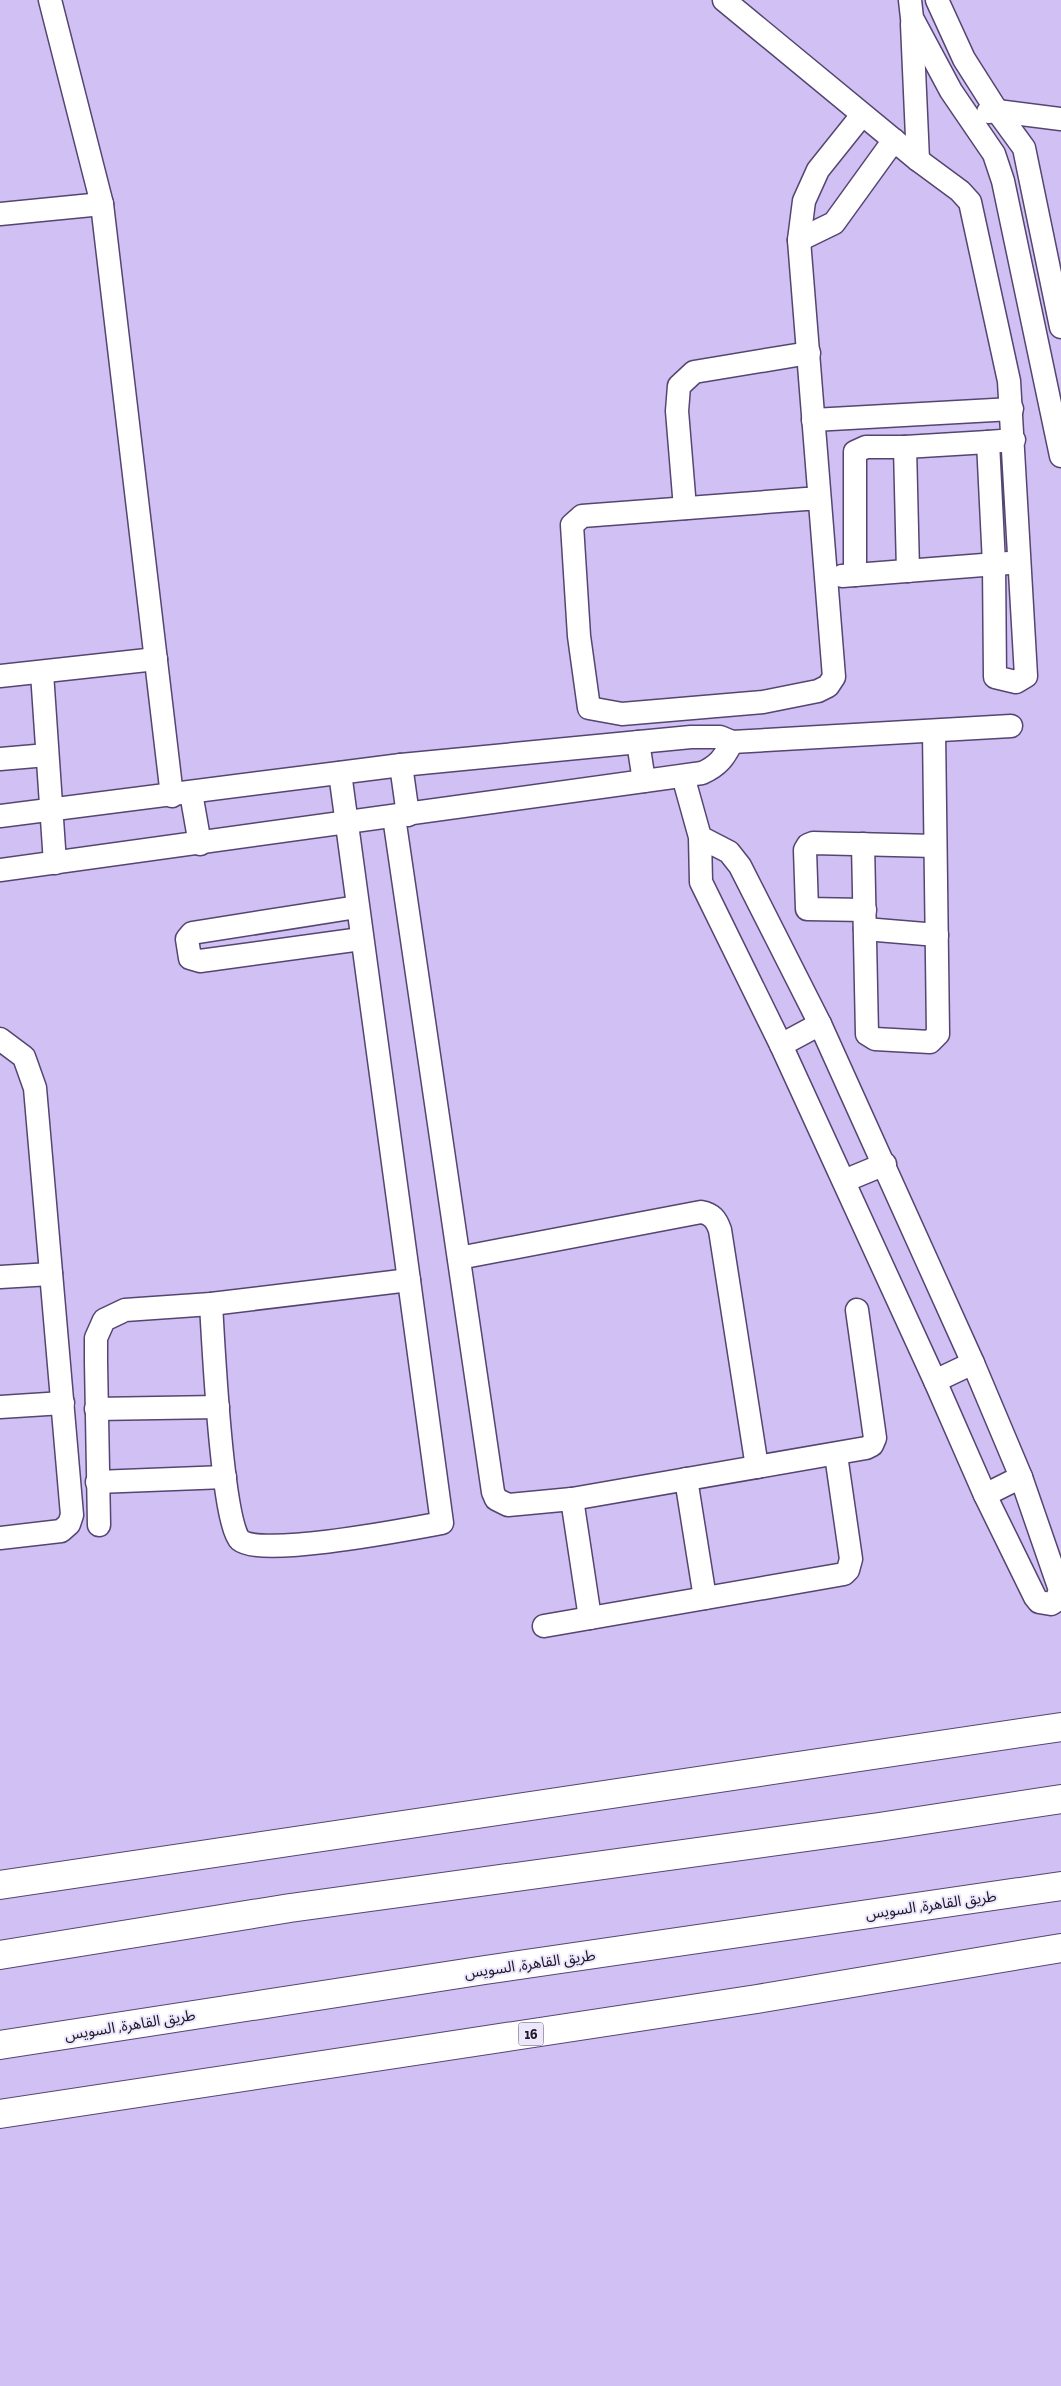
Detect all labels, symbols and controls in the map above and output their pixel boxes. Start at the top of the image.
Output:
street label: طريق القاهرة, السويس [864,1887,998,1924]
street label: طريق القاهرة, السويس [463,1946,597,1983]
street label: طريق القاهرة, السويس [63,2006,197,2045]
road number: 16 [518,2022,544,2046]

